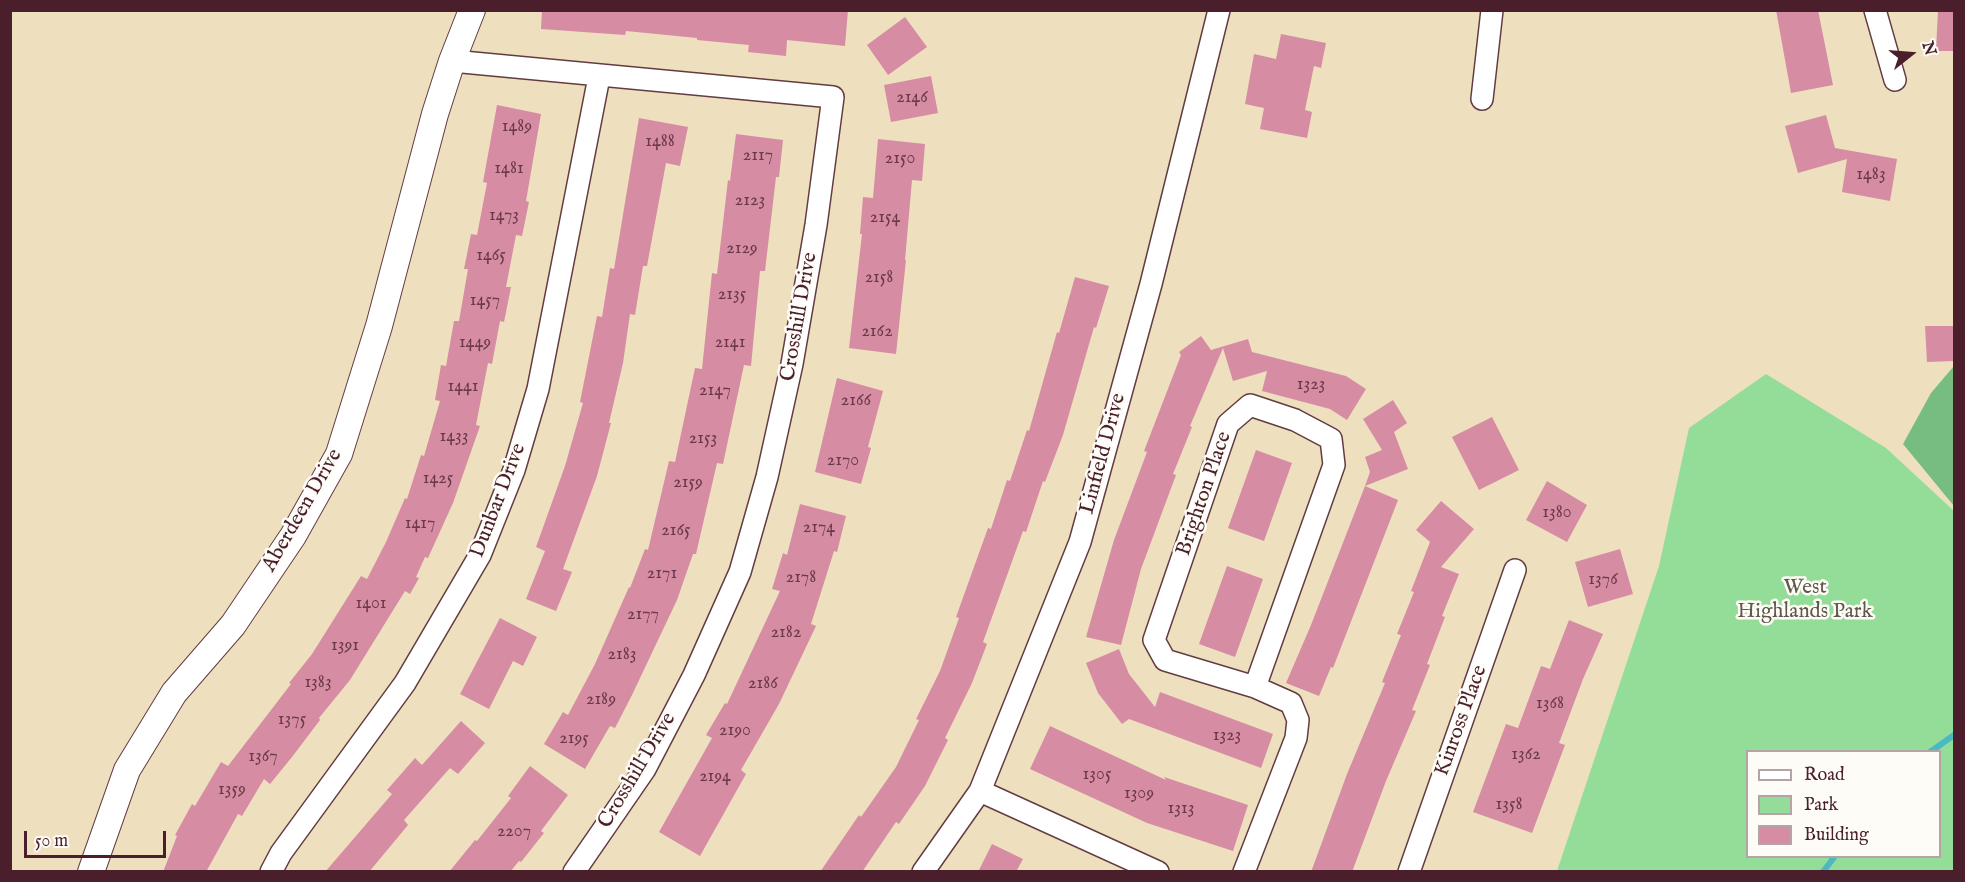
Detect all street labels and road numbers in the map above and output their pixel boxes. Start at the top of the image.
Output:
street label: Crosshill Drive [776,251,824,383]
street label: Linfield Drive [1076,391,1132,517]
street label: Brighton Place [1172,429,1238,559]
street label: Dunbar Drive [466,440,532,562]
street label: Aberdeen Drive [258,445,348,577]
street label: Kinross Place [1430,662,1494,780]
street label: Crosshill Drive [594,709,682,833]

